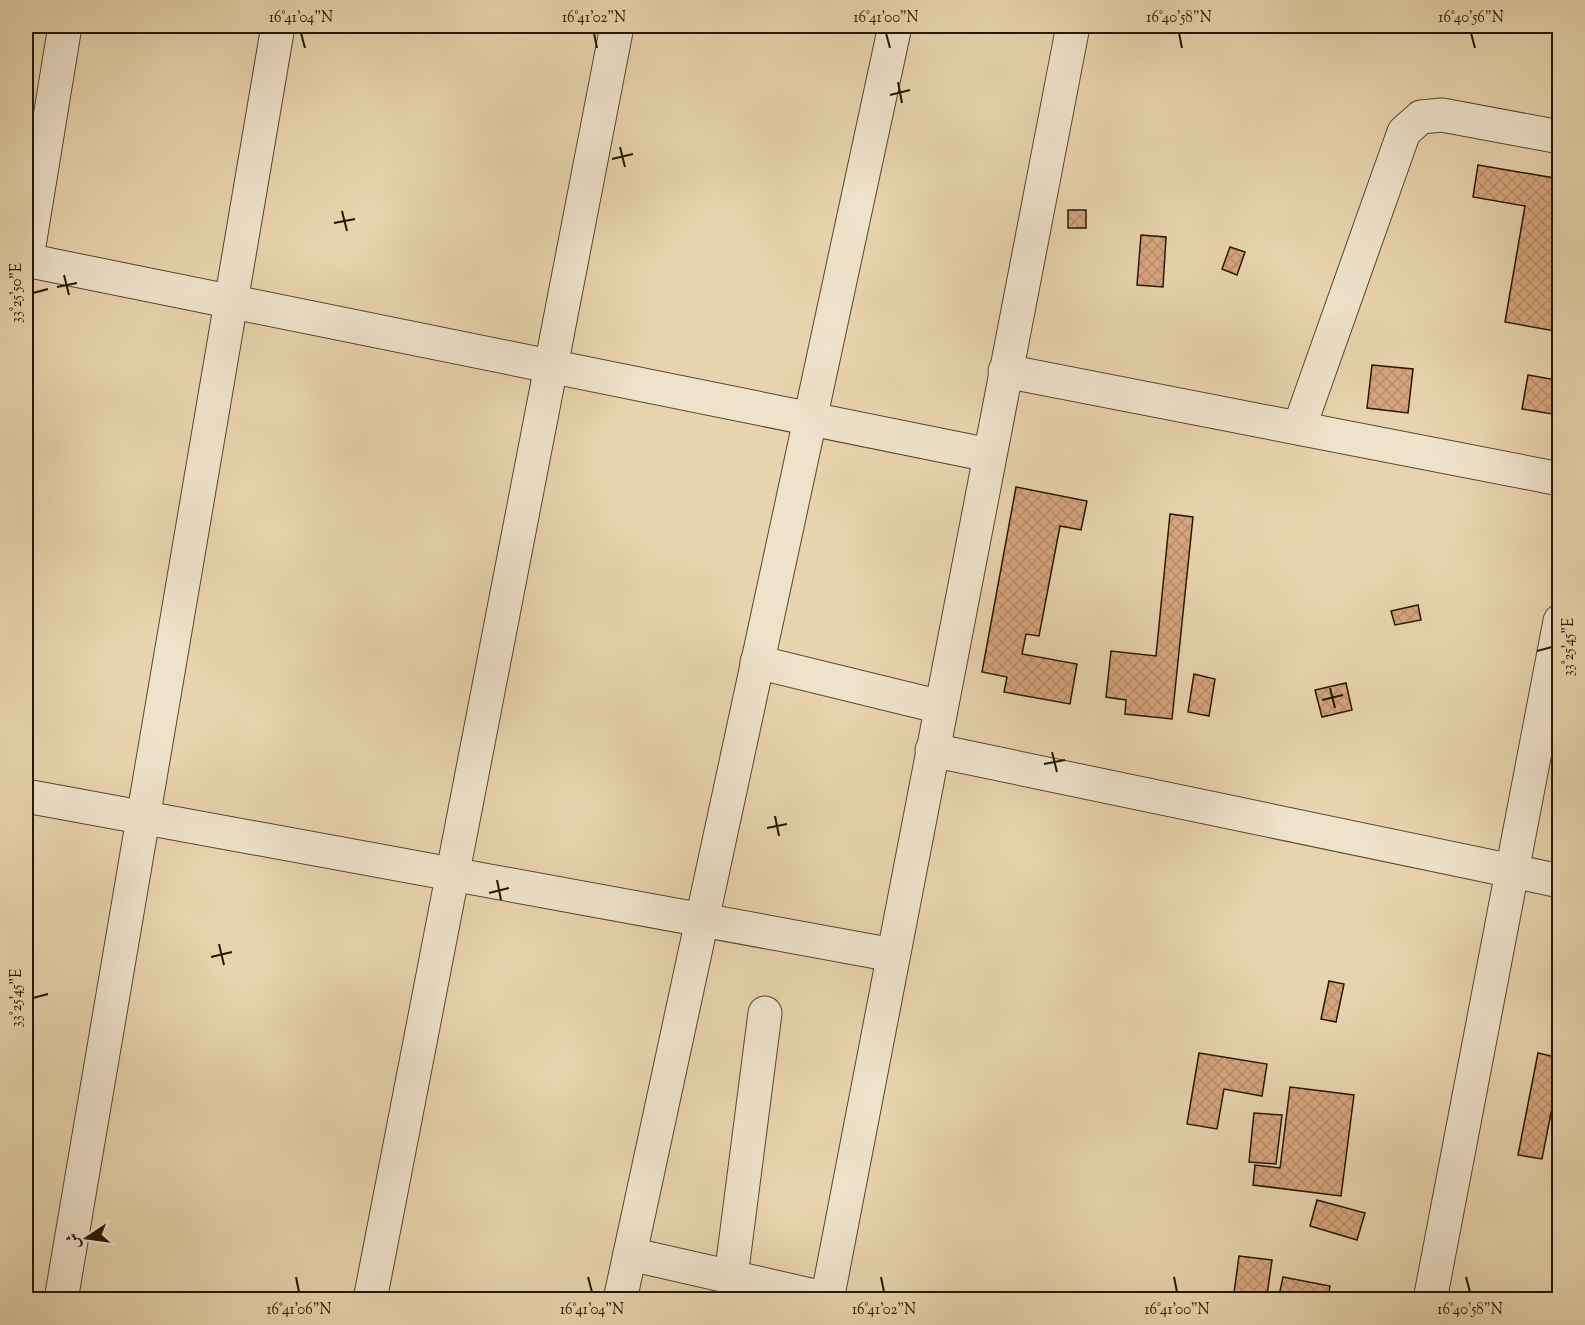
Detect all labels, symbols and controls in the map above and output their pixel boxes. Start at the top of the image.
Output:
text: 16°41'04"N [269,8,333,29]
text: 16°41'02"N [562,8,626,29]
text: 16°41'00"N [853,8,919,29]
text: 16°40'58"N [1146,8,1212,29]
text: 16°40'56"N [1438,8,1504,29]
text: 33°25'50"E [7,263,28,323]
text: 33°25'45"E [1559,618,1580,676]
text: 33°25'45"E [7,969,28,1027]
north arrow [57,1208,117,1268]
text: ش [62,1230,88,1251]
text: 16°41'06"N [267,1300,332,1321]
text: 16°41'04"N [560,1300,624,1321]
text: 16°41'02"N [852,1300,916,1321]
text: 16°41'00"N [1144,1300,1210,1321]
text: 16°40'58"N [1437,1300,1503,1321]

